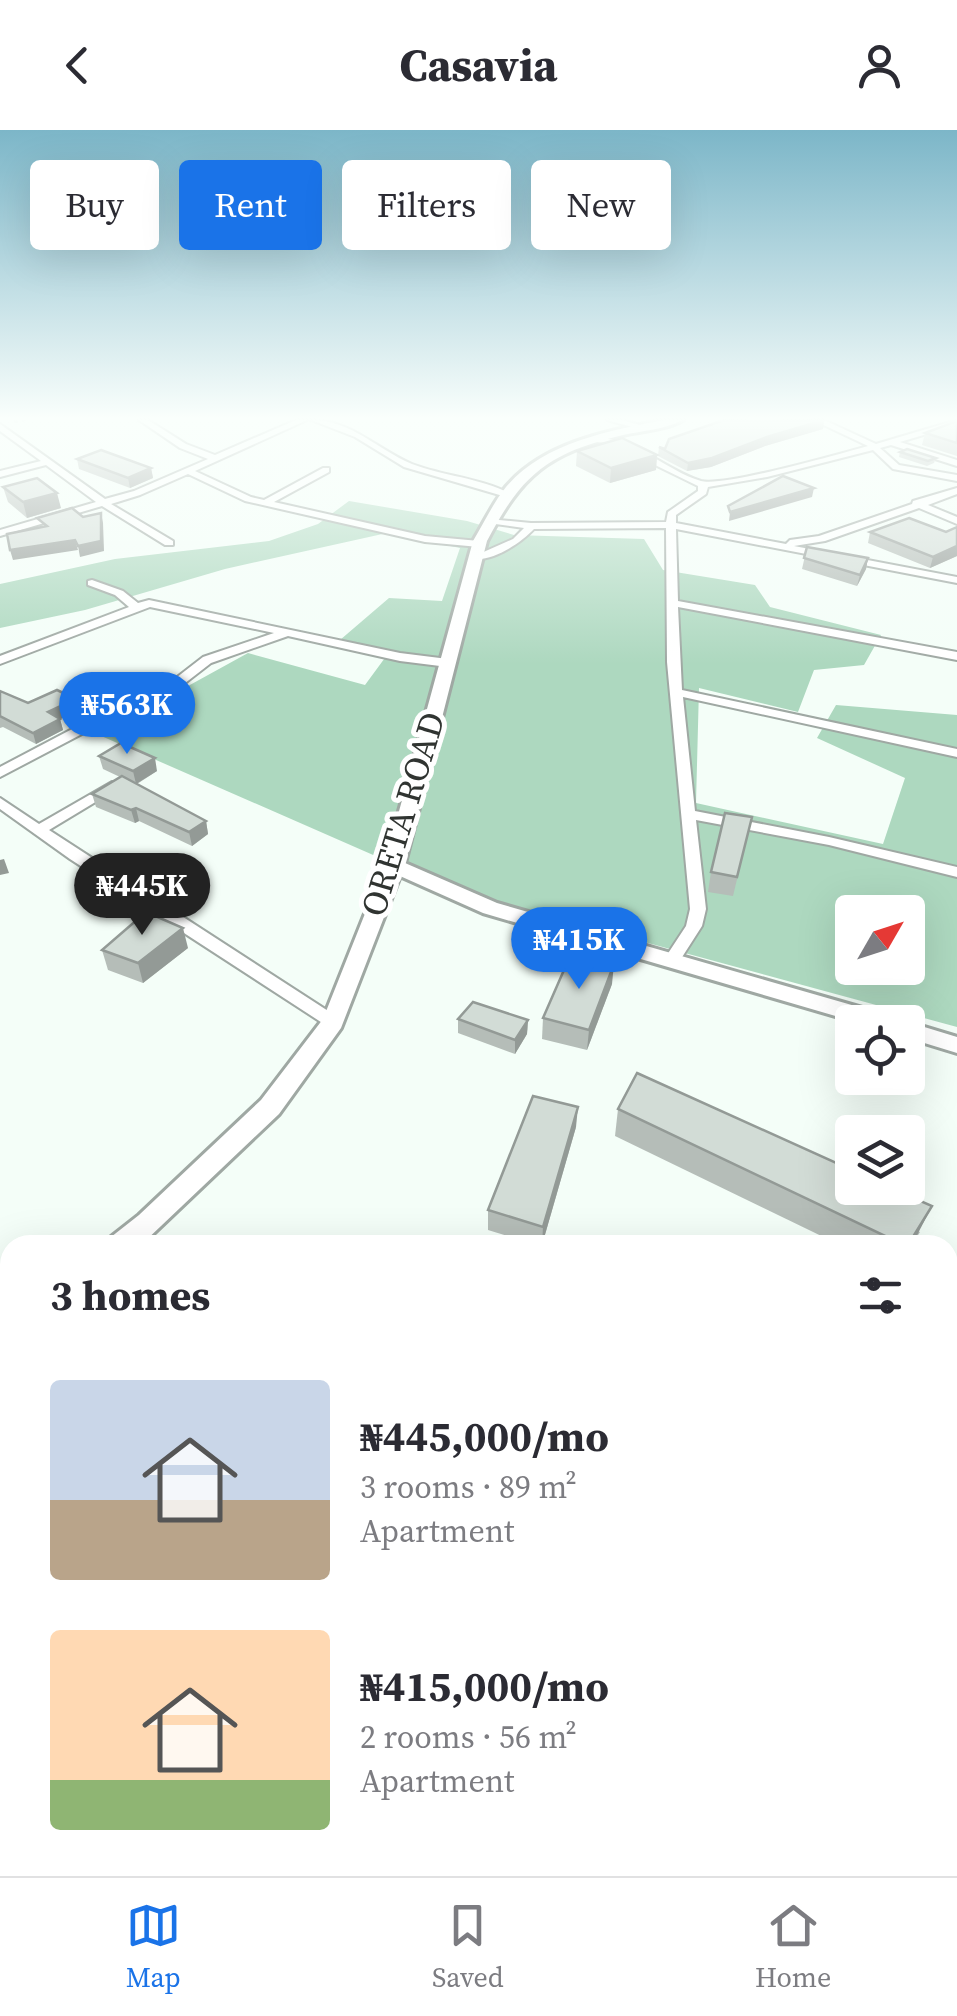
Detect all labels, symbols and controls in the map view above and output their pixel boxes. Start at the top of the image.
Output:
text: Casavia [400,34,557,96]
icon: back [50,38,105,93]
icon: person [852,38,907,93]
chip: Buy [30,160,159,250]
chip: Rent [179,160,322,250]
chip: Filters [342,160,511,250]
chip: New [531,160,671,250]
pin: ₦563K [57,672,197,757]
text: ₦563K [81,682,173,726]
street label: ORETA ROAD [349,706,457,922]
pin: ₦445K [72,853,212,938]
text: ₦445K [96,863,188,907]
north arrow [835,895,925,985]
map controls [835,895,925,1205]
pin: ₦415K [509,907,649,992]
text: ₦415K [533,917,625,961]
button: locate [835,1005,925,1095]
button: layers [835,1115,925,1205]
text: 3 homes [50,1266,210,1324]
icon: filters [853,1268,908,1323]
text: ₦445,000/mo [360,1407,609,1465]
icon: home [130,1420,250,1540]
text: 3 rooms · 89 m² [360,1465,577,1509]
text: Apartment [360,1509,514,1553]
text: ₦415,000/mo [360,1657,609,1715]
icon: home [130,1670,250,1790]
text: 2 rooms · 56 m² [360,1715,577,1759]
text: Apartment [360,1759,514,1803]
tab: Map [126,1898,181,1996]
tab: Saved [432,1898,504,1996]
tab: Home [755,1898,831,1996]

